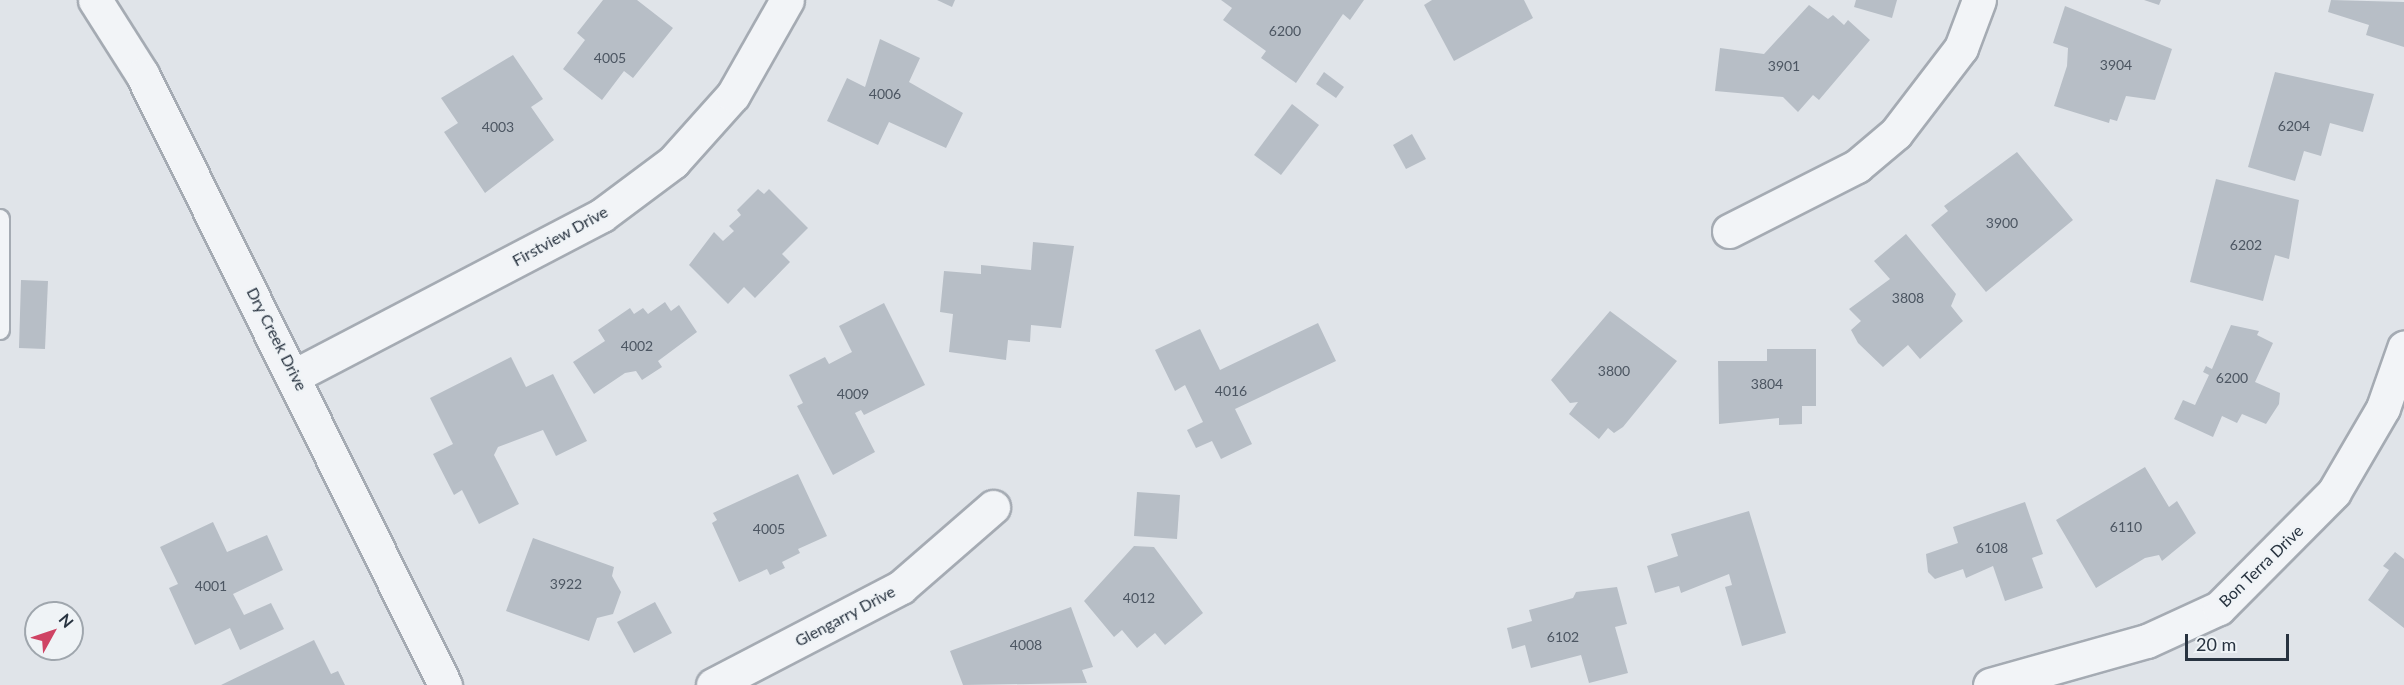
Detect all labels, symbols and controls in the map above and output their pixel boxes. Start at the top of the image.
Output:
house number: 6200 [1269,23,1301,39]
house number: 4005 [594,50,626,66]
house number: 3904 [2100,57,2132,73]
house number: 3901 [1768,58,1800,74]
house number: 4006 [869,86,901,102]
house number: 6204 [2278,118,2310,134]
house number: 4003 [482,119,514,135]
street label: Firstview Drive [509,202,611,270]
house number: 3900 [1986,215,2018,231]
house number: 6202 [2230,237,2262,253]
street label: Dry Creek Drive [243,284,311,394]
house number: 3808 [1892,290,1924,306]
house number: 4002 [621,338,653,354]
house number: 3800 [1598,363,1630,379]
house number: 6200 [2216,370,2248,386]
house number: 3804 [1751,376,1783,392]
house number: 4016 [1215,383,1247,399]
house number: 4009 [837,386,869,402]
house number: 6110 [2110,519,2142,535]
house number: 4005 [753,521,785,537]
street label: Bon Terra Drive [2215,521,2307,611]
house number: 6108 [1976,540,2008,556]
house number: 3922 [550,576,582,592]
house number: 4001 [195,578,227,594]
street label: Glengarry Drive [791,581,899,651]
house number: 4012 [1123,590,1155,606]
north arrow [24,601,84,661]
text: N [55,610,78,631]
scale bar [2188,622,2292,660]
house number: 6102 [1547,629,1579,645]
text: 20 m [2196,633,2236,655]
house number: 4008 [1010,637,1042,653]

